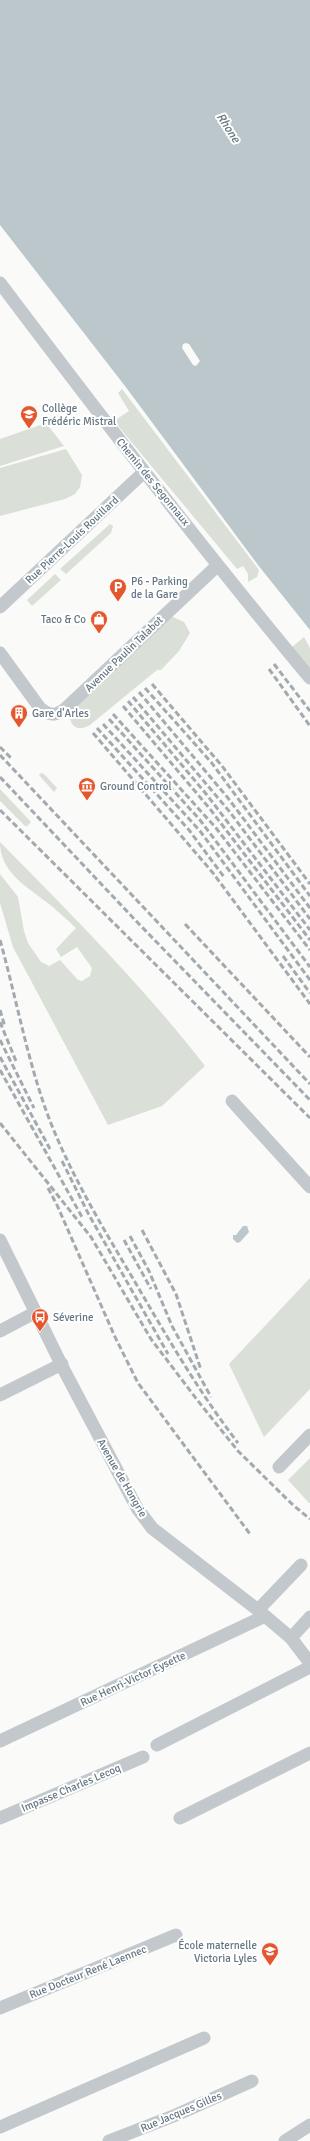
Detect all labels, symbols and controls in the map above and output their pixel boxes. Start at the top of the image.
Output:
water label: Rhone [213,110,244,147]
place label: Collège Frédéric Mistral [42,402,116,428]
school or university icon: Collège Frédéric Mistral [19,404,39,429]
street label: Chemin des Segonnaux [114,436,192,528]
street label: Rue Pierre-Louis Rouillard [23,493,121,587]
place label: P6 - Parking de la Gare [131,575,188,601]
parking icon: P6 - Parking de la Gare [108,577,128,602]
shop icon: Taco & Co [89,609,109,634]
place label: Taco & Co [41,613,86,626]
street label: Avenue Paulin Talabot [82,613,166,695]
building icon: Gare d'Arles [9,703,29,728]
place label: Gare d'Arles [32,707,89,720]
museum icon: Ground Control [77,776,97,801]
place label: Ground Control [100,780,172,793]
bus stop icon: Séverine [30,1307,50,1332]
place label: Séverine [53,1311,94,1324]
street label: Avenue de Hongrie [94,1437,150,1519]
street label: Rue Henri-Victor Eysette [78,1649,188,1709]
street label: Impasse Charles Lecoq [19,1761,123,1815]
place label: École maternelle Victoria Lyles [178,1938,257,1965]
school or university icon: École maternelle Victoria Lyles [260,1941,280,1966]
street label: Rue Docteur René Laennec [27,1943,149,2001]
street label: Rue Jacques Gilles [139,2089,224,2135]

